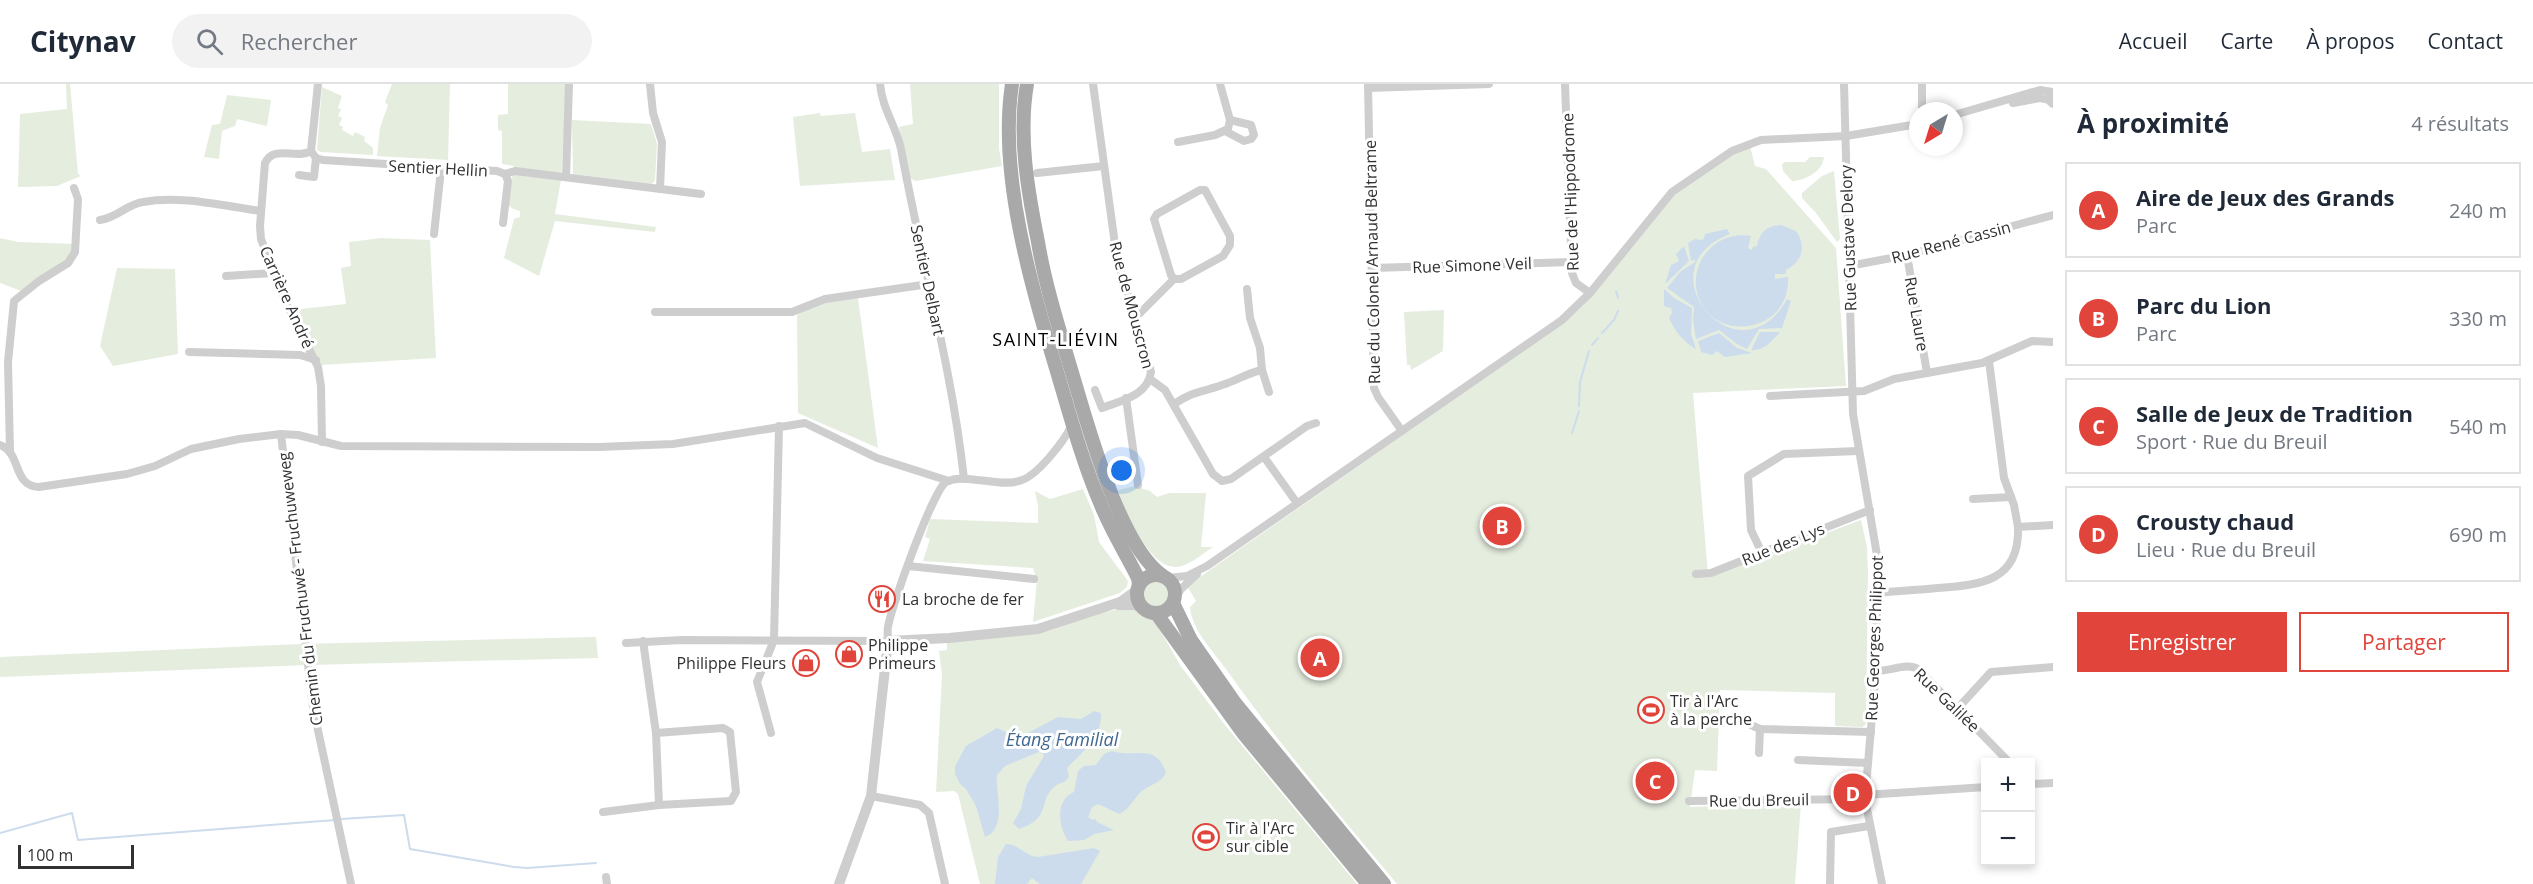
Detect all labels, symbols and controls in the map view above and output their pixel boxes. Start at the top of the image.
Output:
search box [172,14,592,68]
text: Citynav [30,22,136,60]
icon: search [193,25,226,58]
text: Rechercher [241,26,357,56]
text: Accueil [2119,27,2187,55]
text: Carte [2220,27,2273,55]
text: À propos [2306,27,2395,55]
text: Contact [2428,27,2503,55]
north arrow [1909,102,1963,156]
text: À proximité [2077,105,2229,141]
text: 4 résultats [2411,110,2509,137]
street label: Rue de l'Hippodrome [1556,113,1584,271]
street label: Rue du Colonel Arnaud Beltrame [1359,140,1385,384]
street label: Sentier Hellin [388,154,488,182]
street label: Rue Gustave Delory [1834,163,1862,312]
text: Aire de Jeux des Grands [2136,182,2395,212]
text: A [2092,197,2105,224]
text: 240 m [2449,197,2507,224]
text: Parc [2136,212,2177,239]
street label: Rue René Cassin [1889,215,2013,269]
street label: Sentier Delbart [906,223,951,338]
street label: Rue de Mouscron [1104,239,1160,371]
street label: Carrière André [255,242,319,352]
street label: Rue Simone Veil [1412,252,1532,278]
street label: Rue Laure [1900,275,1934,353]
text: Parc du Lion [2136,290,2271,320]
text: B [2092,305,2105,332]
text: 330 m [2449,305,2507,332]
text: Parc [2136,320,2177,347]
district label: SAINT-LIÉVIN [992,327,1120,351]
text: Salle de Jeux de Tradition [2136,398,2413,428]
text: C [2092,413,2105,440]
text: 540 m [2449,413,2507,440]
text: Sport · Rue du Breuil [2136,428,2328,455]
street label: Chemin du Fruchuwé - Fruchuweweg [272,451,328,727]
your location [1107,456,1136,485]
pin: B [1482,504,1522,548]
text: Crousty chaud [2136,506,2294,536]
street label: Rue des Lys [1738,517,1828,571]
text: D [2091,521,2106,548]
text: 690 m [2449,521,2507,548]
text: Lieu · Rue du Breuil [2136,536,2316,563]
street label: Rue Georges Philippot [1860,555,1888,721]
restaurant icon: La broche de fer [867,584,897,614]
place label: La broche de fer [902,588,1024,610]
button: Enregistrer [2077,612,2287,672]
button: Partager [2299,612,2509,672]
place label: Philippe Primeurs [868,634,936,674]
pin: A [1300,636,1340,680]
shop icon: Philippe Primeurs [834,639,864,669]
shop icon: Philippe Fleurs [791,648,821,678]
place label: Philippe Fleurs [676,652,786,674]
street label: Rue Galilée [1909,663,1985,737]
place label: Tir à l'Arc à la perche [1670,690,1752,730]
sports icon: Tir à l'Arc à la perche [1636,695,1666,725]
water label: Étang Familial [1006,727,1119,751]
pin: C [1636,758,1674,804]
map controls [1981,758,2035,866]
button: + [1981,758,2035,812]
pin: D [1834,770,1872,816]
street label: Rue du Breuil [1709,788,1809,812]
button: − [1981,812,2035,866]
place label: Tir à l'Arc sur cible [1226,817,1295,857]
sports icon: Tir à l'Arc sur cible [1191,822,1221,852]
scale bar [18,842,134,870]
text: 100 m [27,844,73,866]

